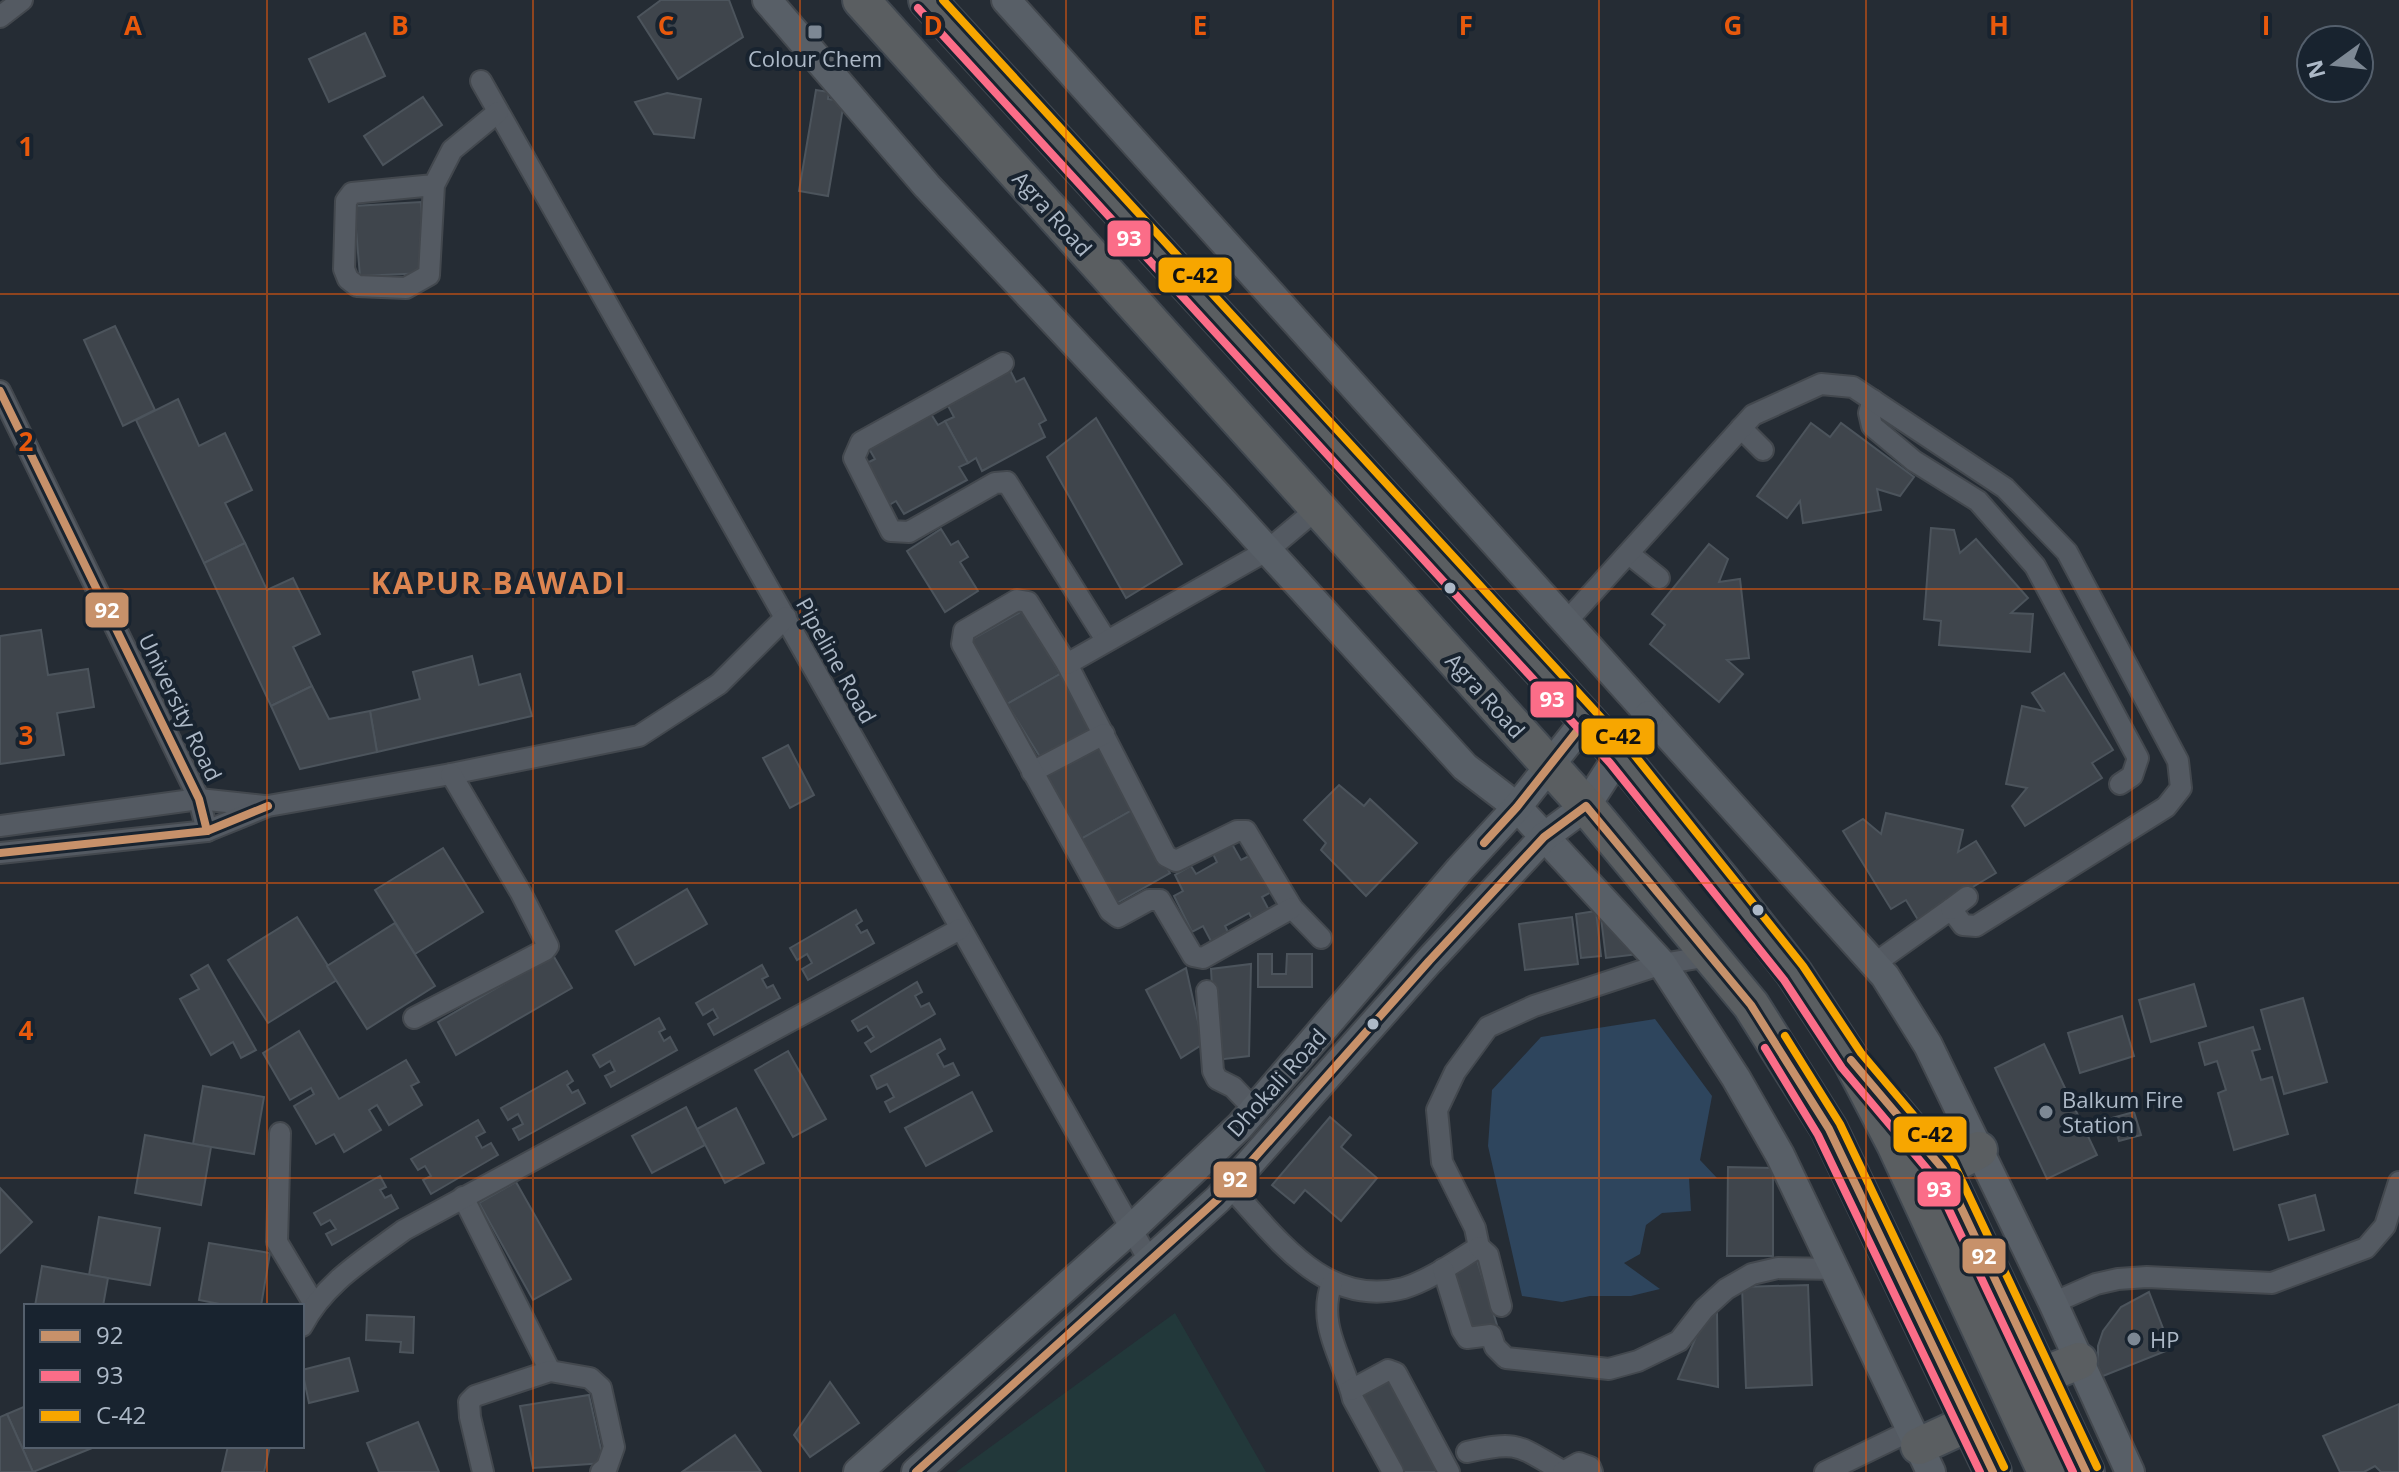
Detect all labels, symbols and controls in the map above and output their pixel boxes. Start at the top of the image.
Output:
text: A [124,7,142,43]
text: B [391,7,409,43]
text: C [658,7,674,43]
text: D [923,7,943,43]
text: E [1193,7,1207,43]
text: F [1459,7,1473,43]
text: G [1724,7,1742,43]
text: H [1989,7,2009,43]
text: I [2262,7,2270,43]
marker: Colour Chem [806,23,824,41]
north arrow [2295,24,2375,104]
place label: Colour Chem [748,43,882,73]
text: N [2298,57,2332,82]
text: 1 [19,128,33,164]
street label: Agra Road [1007,164,1099,262]
line badge: 93 [1106,219,1152,258]
text: 93 [1116,222,1142,252]
line badge: C-42 [1157,256,1233,294]
text: C-42 [1172,259,1218,289]
text: 2 [19,423,34,459]
district label: KAPUR BAWADI [371,562,627,603]
unlabelled marker [1442,580,1458,596]
line badge: 92 [84,591,130,629]
street label: Pipeline Road [790,592,884,728]
text: 92 [94,594,120,624]
street label: University Road [132,628,230,786]
street label: Agra Road [1440,646,1532,744]
line badge: 93 [1529,680,1575,719]
text: 93 [1539,683,1565,713]
text: 3 [19,717,33,753]
line badge: C-42 [1580,717,1656,756]
text: C-42 [1595,720,1641,750]
unlabelled marker [1750,902,1766,918]
text: 4 [19,1012,34,1048]
unlabelled marker [1365,1016,1381,1032]
street label: Dhokali Road [1219,1022,1333,1142]
place label: Balkum Fire Station [2062,1084,2183,1139]
marker: Balkum Fire Station [2037,1103,2055,1121]
line badge: C-42 [1892,1115,1968,1154]
text: C-42 [1907,1118,1953,1148]
line badge: 92 [1212,1160,1258,1199]
text: 92 [1222,1163,1248,1193]
line badge: 93 [1916,1170,1962,1208]
text: 93 [1926,1173,1952,1203]
line badge: 92 [1961,1237,2007,1275]
text: 92 [1971,1240,1997,1270]
legend [24,1304,304,1448]
text: 92 [96,1318,123,1351]
place label: HP [2150,1324,2179,1354]
marker: HP [2125,1330,2143,1348]
text: 93 [96,1358,123,1391]
text: C-42 [96,1398,146,1431]

